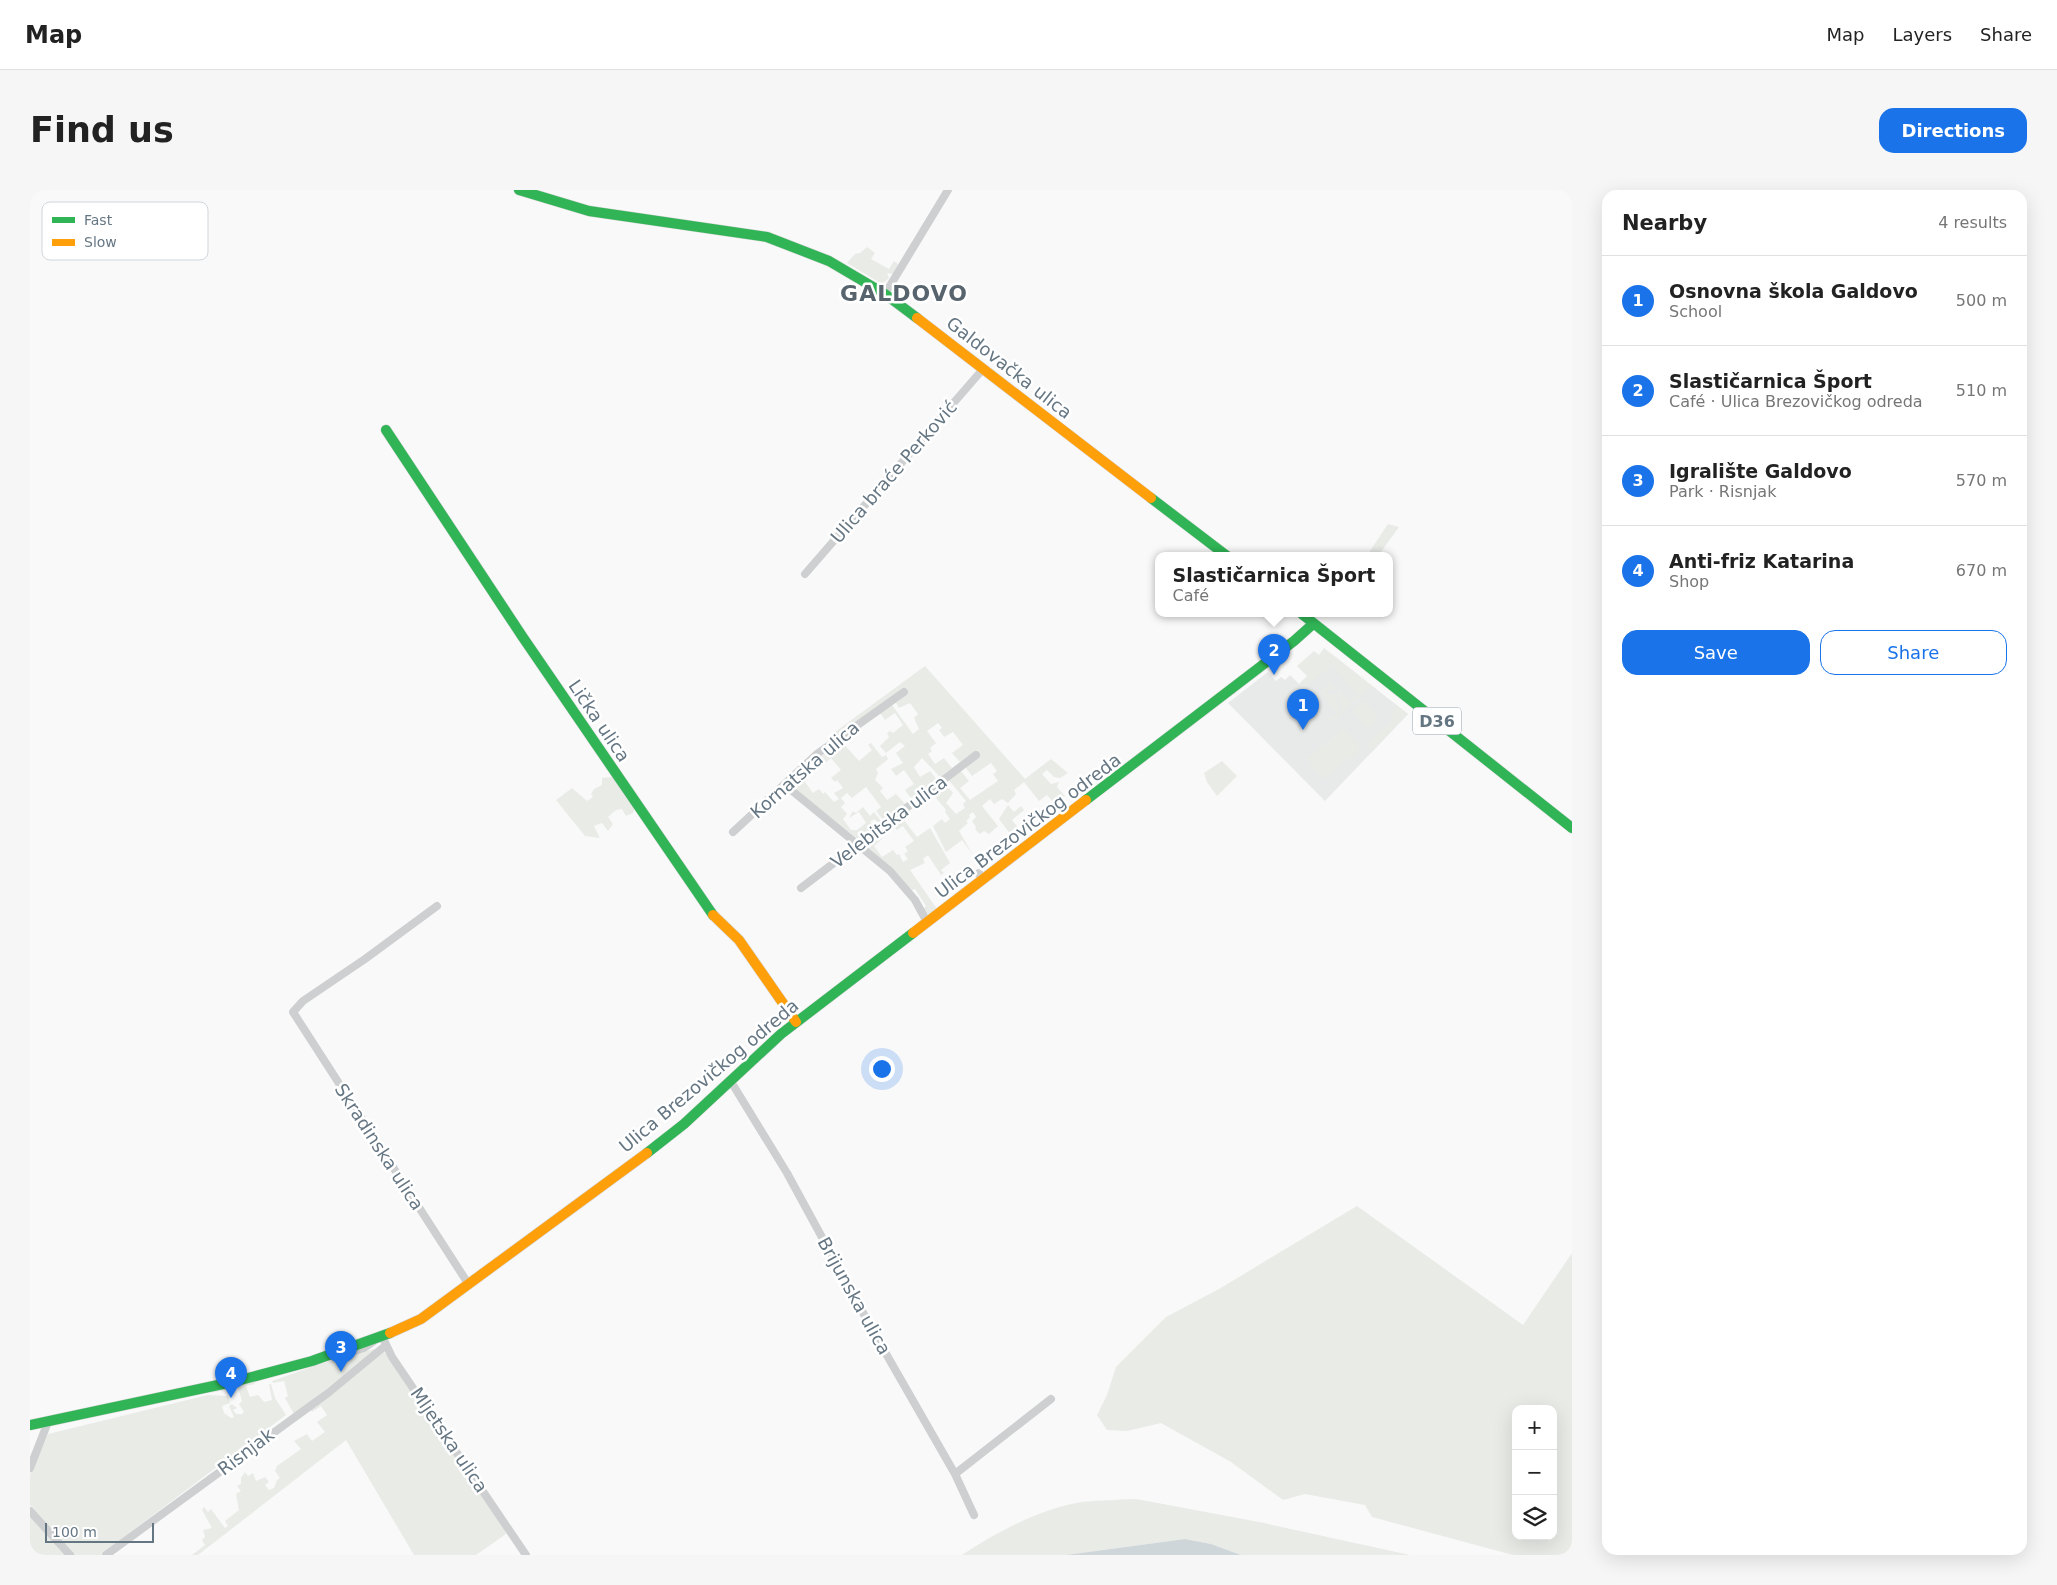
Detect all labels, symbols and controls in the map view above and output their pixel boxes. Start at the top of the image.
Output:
text: Map [25,21,82,49]
text: Map [1826,24,1864,45]
text: Layers [1892,24,1952,45]
text: Share [1980,24,2032,45]
button: Directions [1879,108,2027,153]
text: Find us [30,110,174,150]
legend [42,202,208,260]
text: Nearby [1622,211,1707,235]
text: Fast [84,212,113,228]
text: 4 results [1938,213,2007,232]
text: Slow [84,234,117,250]
text: Osnovna škola Galdovo [1669,280,1918,302]
district label: GALDOVO [840,281,968,306]
text: 1 [1632,291,1644,310]
text: 500 m [1956,291,2007,310]
text: School [1669,302,1722,321]
street label: Galdovačka ulica [942,312,1076,423]
text: Slastičarnica Šport [1669,370,1872,392]
text: 2 [1632,381,1644,400]
text: 510 m [1956,381,2007,400]
text: Café · Ulica Brezovičkog odreda [1669,392,1923,411]
street label: Ulica braće Perković [826,396,961,547]
text: Igralište Galdovo [1669,460,1852,482]
text: 3 [1632,471,1644,490]
text: 570 m [1956,471,2007,490]
text: Park · Risnjak [1669,482,1776,501]
text: Anti-friz Katarina [1669,550,1854,572]
popup [1155,552,1393,617]
text: 4 [1632,561,1644,580]
text: 670 m [1956,561,2007,580]
text: Slastičarnica Šport [1173,564,1375,586]
text: Shop [1669,572,1709,591]
text: Café [1173,586,1209,605]
button: Save [1622,630,1810,675]
button: Share [1820,630,2007,675]
pin: 2 [1258,634,1290,675]
street label: Lička ulica [564,676,634,766]
pin: 1 [1287,689,1319,730]
road number: D36 [1413,708,1461,734]
street label: Kornatska ulica [746,717,863,823]
street label: Ulica Brezovičkog odreda [931,749,1125,902]
street label: Velebitska ulica [826,771,951,872]
street label: Ulica Brezovičkog odreda [615,995,802,1157]
your location [869,1056,895,1082]
street label: Skradinska ulica [331,1079,428,1214]
street label: Brijunska ulica [813,1233,895,1358]
pin: 3 [325,1331,357,1372]
pin: 4 [215,1357,247,1398]
street label: Mljetska ulica [407,1383,492,1496]
map controls [1512,1405,1557,1540]
button: + [1512,1405,1557,1450]
street label: Risnjak [214,1423,278,1479]
button: − [1512,1450,1557,1495]
button: layers [1512,1495,1557,1540]
scale bar [45,1520,154,1543]
text: 100 m [52,1524,97,1540]

